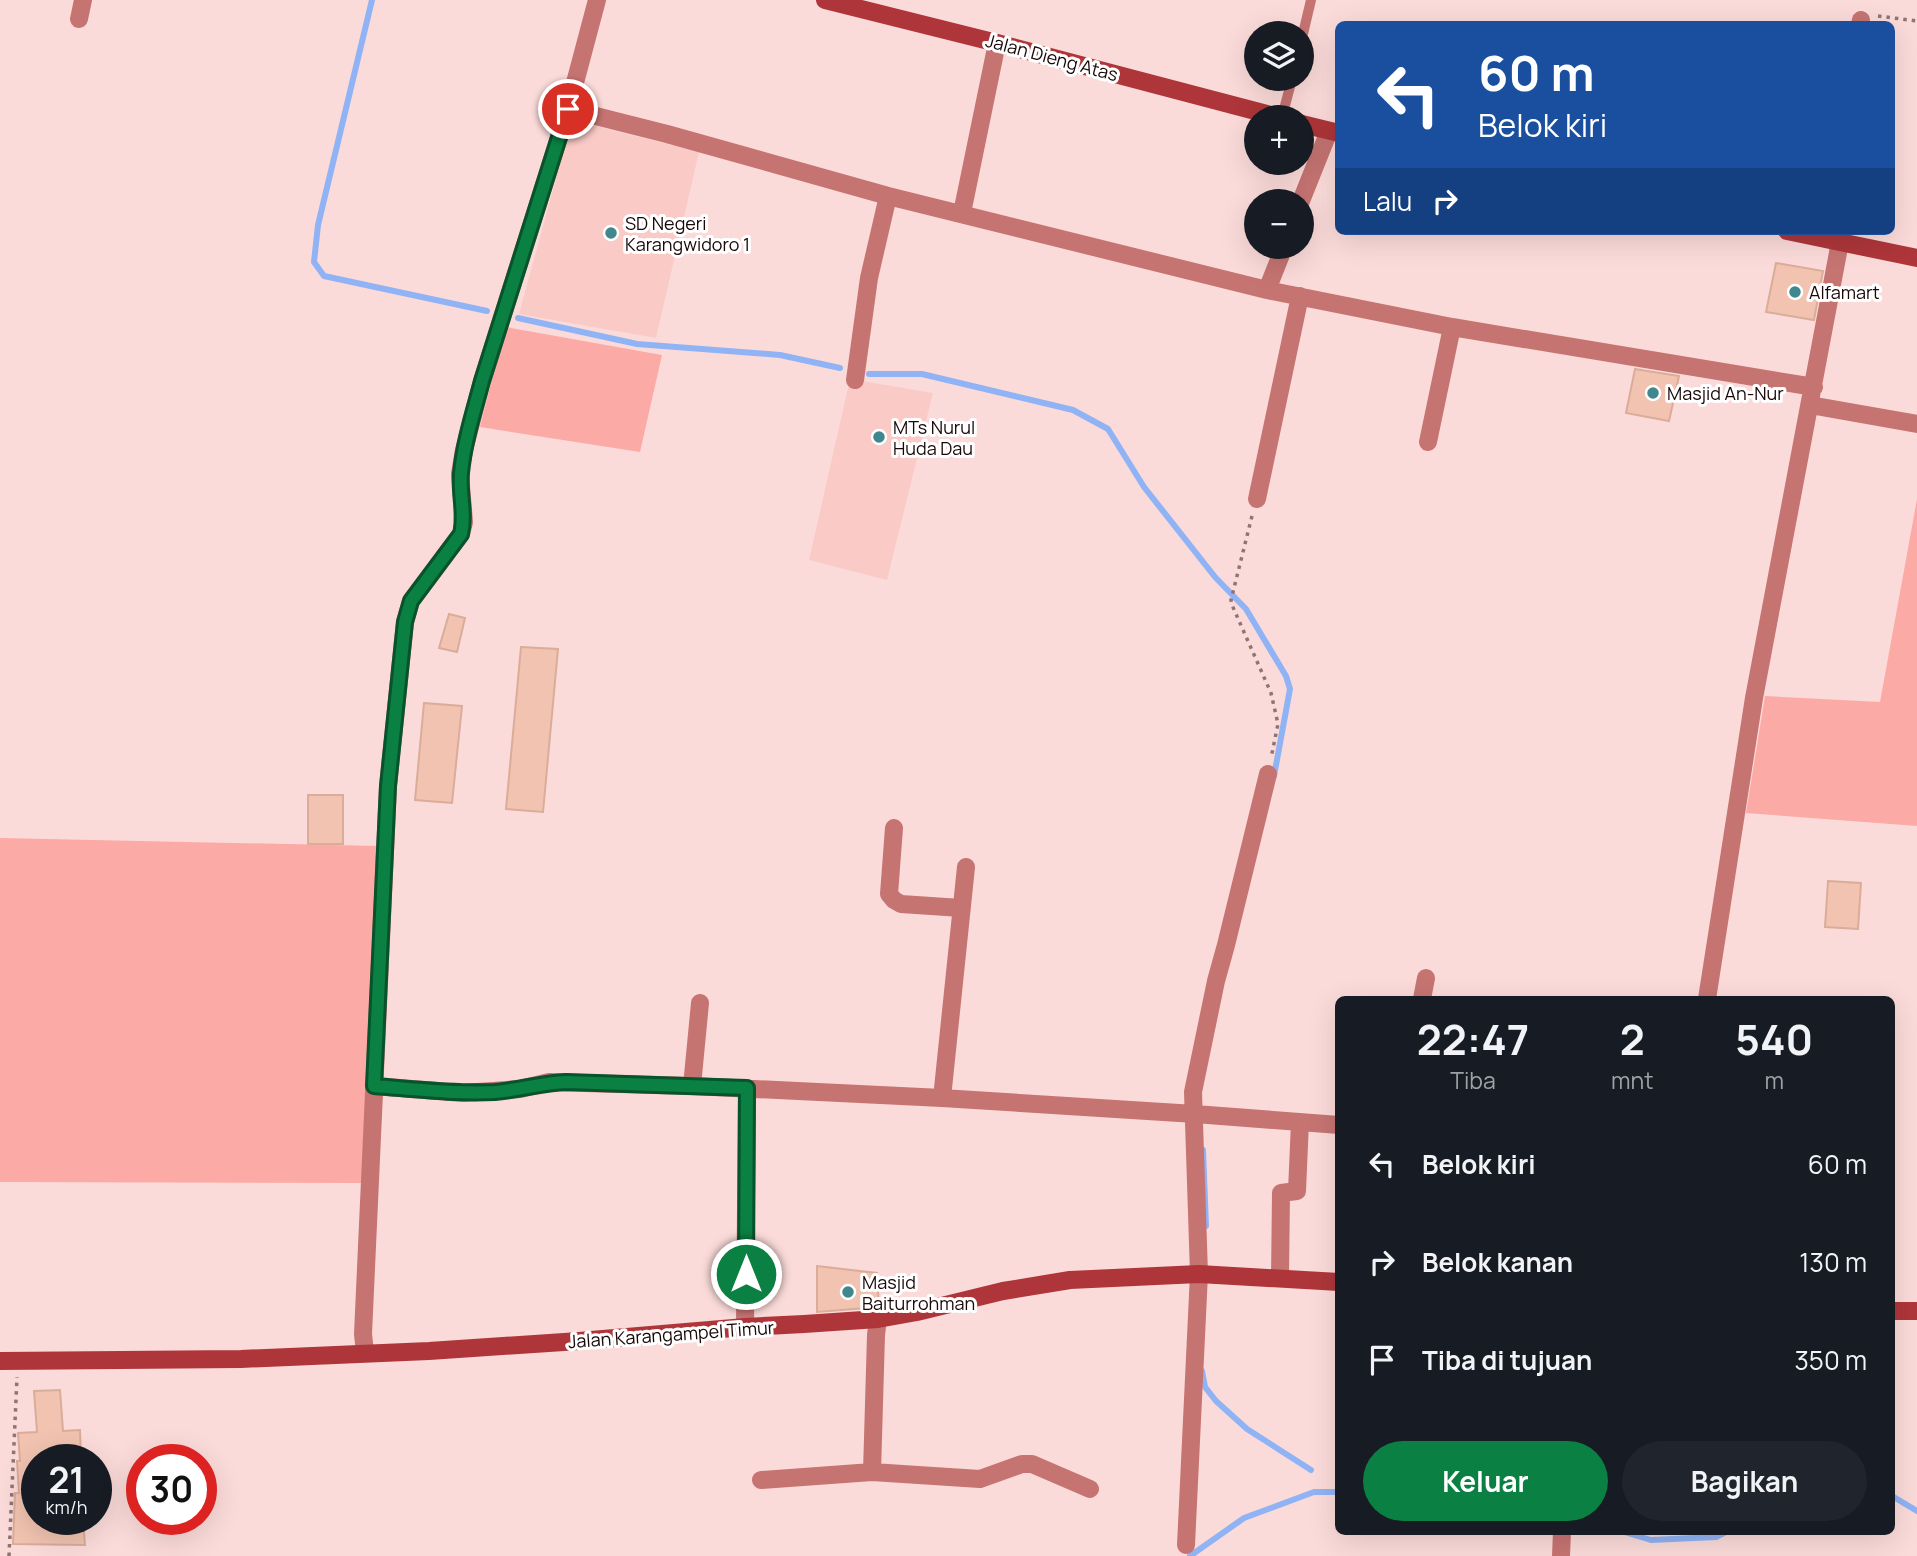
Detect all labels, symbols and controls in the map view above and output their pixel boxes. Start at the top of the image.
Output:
map controls [1244,21,1314,259]
button: layers [1244,21,1314,91]
street label: Jalan Dieng Atas [983,28,1121,86]
text: 60 m [1478,39,1595,106]
icon: left [1363,49,1454,140]
pin [538,79,598,139]
icon: arrive [549,90,587,128]
text: Belok kiri [1478,103,1607,147]
button: + [1244,105,1314,175]
icon: right [1426,182,1464,220]
text: Lalu [1363,183,1412,219]
button: − [1244,189,1314,259]
place label: SD Negeri Karangwidoro 1 [625,211,750,256]
marker: SD Negeri Karangwidoro 1 [603,225,619,241]
place label: Alfamart [1809,280,1880,304]
marker: Alfamart [1787,284,1803,300]
place label: Masjid An-Nur [1667,381,1784,405]
marker: Masjid An-Nur [1645,385,1661,401]
place label: MTs Nurul Huda Dau [893,415,975,460]
marker: MTs Nurul Huda Dau [871,429,887,445]
text: 22:47 [1417,1010,1529,1068]
text: 2 [1620,1010,1645,1068]
text: 540 [1735,1010,1813,1068]
text: Tiba [1450,1064,1496,1096]
text: mnt [1611,1064,1653,1096]
text: m [1764,1064,1784,1096]
icon: left [1363,1145,1401,1183]
text: Belok kiri [1422,1146,1536,1182]
text: 60 m [1808,1146,1867,1182]
position arrow [709,1237,783,1311]
icon: right [1363,1243,1401,1281]
text: Belok kanan [1422,1244,1573,1280]
text: 130 m [1799,1244,1867,1280]
place label: Masjid Baiturrohman [862,1270,975,1315]
marker: Masjid Baiturrohman [840,1284,856,1300]
street label: Jalan Karangampel Timur [567,1315,775,1353]
icon: arrive [1363,1341,1401,1379]
text: Tiba di tujuan [1422,1342,1592,1378]
text: 350 m [1794,1342,1867,1378]
button: Keluar [1363,1441,1608,1521]
button: Bagikan [1622,1441,1867,1521]
speed limit sign: 30 [126,1444,217,1535]
text: 21 [48,1456,85,1504]
text: km/h [46,1495,87,1519]

